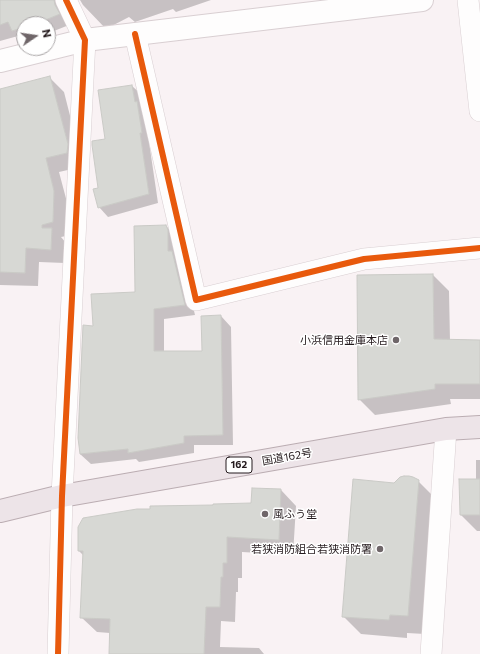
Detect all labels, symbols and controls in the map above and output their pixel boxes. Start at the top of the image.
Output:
north arrow [16,16,56,56]
text: N [40,28,54,39]
place label: 小浜信用金庫本店 [300,333,388,347]
marker: 小浜信用金庫本店 [391,335,401,345]
street label: 国道162号 [261,446,313,468]
road number: 162 [226,457,252,473]
place label: 風ふう堂 [273,507,317,521]
marker: 風ふう堂 [260,509,270,519]
place label: 若狭消防組合若狭消防署 [251,542,372,556]
marker: 若狭消防組合若狭消防署 [375,544,385,554]

